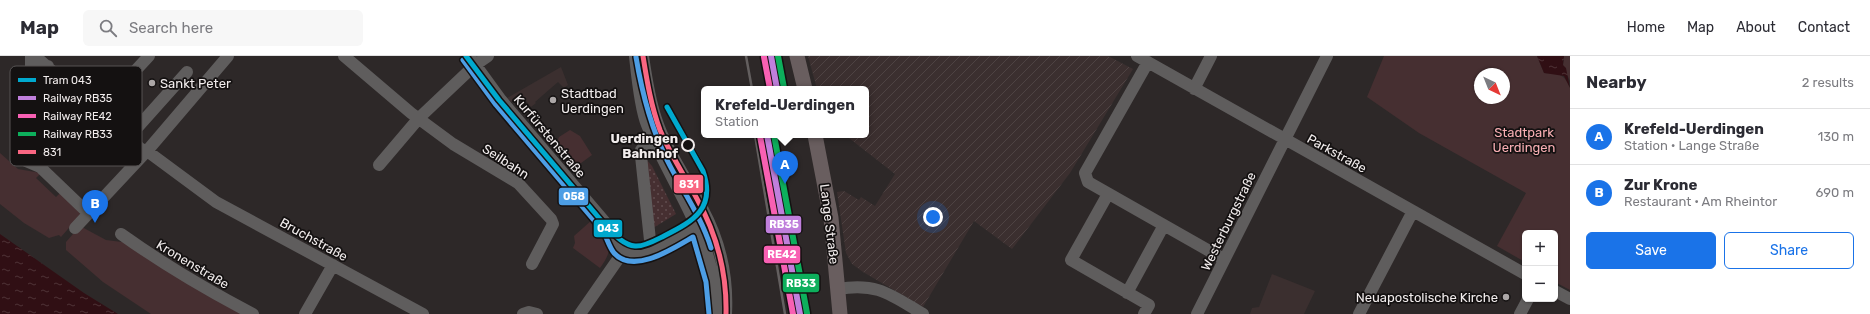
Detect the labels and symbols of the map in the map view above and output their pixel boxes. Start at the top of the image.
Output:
legend [10,66,142,166]
north arrow [1474,68,1510,104]
text: Tram 043 [43,74,92,87]
place label: Sankt Peter [160,76,231,91]
marker: Sankt Peter [147,78,157,88]
place label: Stadtbad Uerdingen [561,86,624,117]
text: Railway RB35 [43,92,113,105]
street label: Kurfürstenstraße [511,92,589,181]
marker: Stadtbad Uerdingen [548,95,558,105]
text: Railway RE42 [43,110,112,123]
park label: Stadtpark Uerdingen [1493,125,1555,156]
text: Railway RB33 [43,128,113,141]
place label: Uerdingen Bahnhof [610,131,678,161]
street label: Parkstraße [1304,131,1369,176]
marker: Uerdingen Bahnhof [681,138,695,152]
street label: Seilbahn [480,141,532,182]
text: 831 [43,146,61,159]
pin: A [772,151,798,184]
street label: Westerburgstraße [1198,169,1260,274]
line badge: 831 [673,174,704,194]
text: 831 [679,178,699,191]
street label: Lange Straße [816,183,842,265]
line badge: 058 [558,187,589,206]
pin: B [82,190,108,223]
text: 058 [563,190,585,203]
your location [923,207,943,227]
street label: Bruchstraße [277,215,350,264]
line badge: RB35 [765,215,802,234]
text: RB35 [769,218,799,231]
line badge: 043 [593,219,623,238]
text: 043 [597,222,619,235]
street label: Kronenstraße [154,237,232,292]
line badge: RE42 [763,245,801,264]
text: RE42 [767,248,797,261]
line badge: RB33 [782,273,820,293]
text: RB33 [786,277,816,290]
place label: Neuapostolische Kirche [1356,290,1498,305]
marker: Neuapostolische Kirche [1501,292,1511,302]

